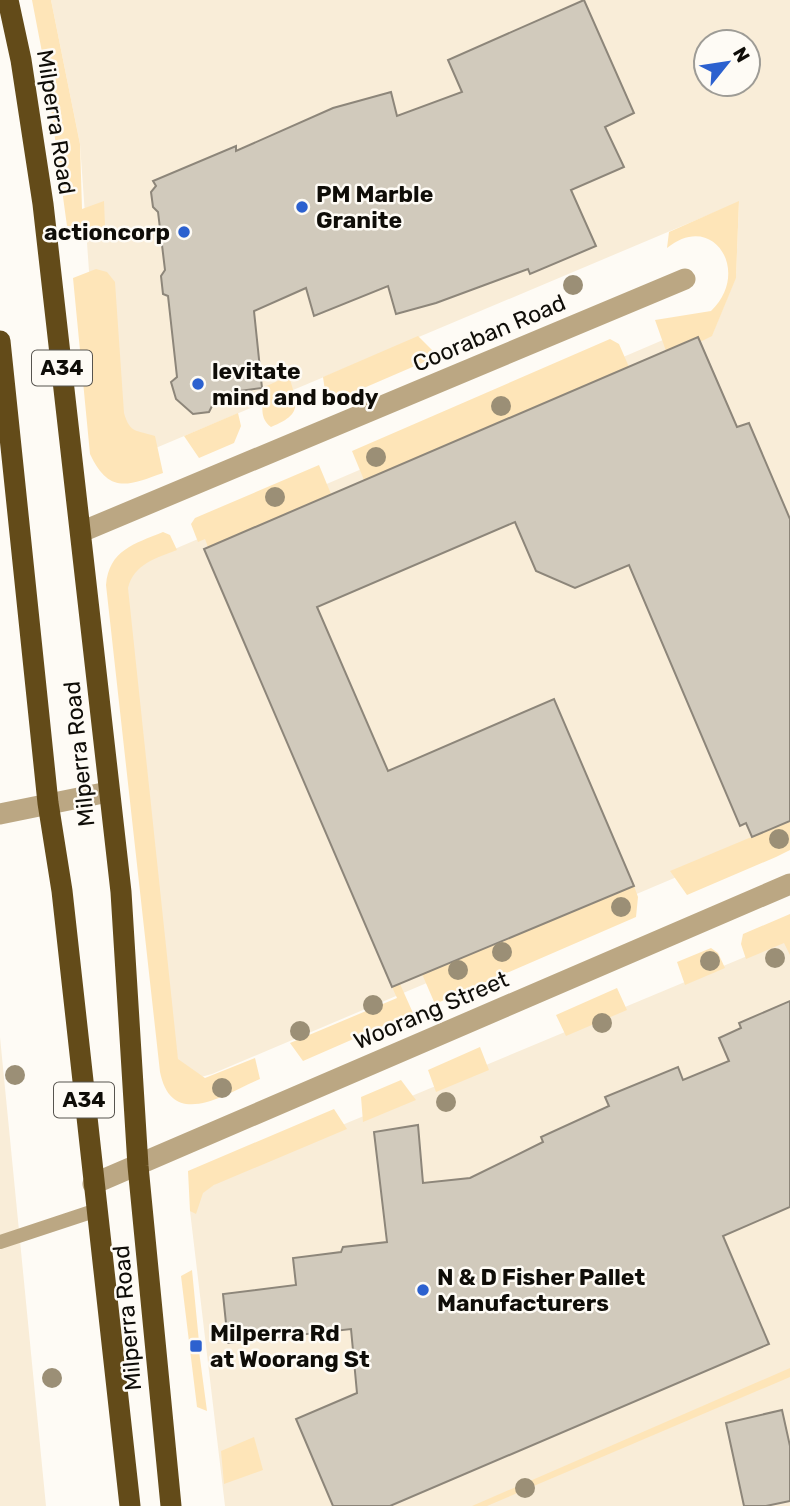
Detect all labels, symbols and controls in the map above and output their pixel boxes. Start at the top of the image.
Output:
north arrow [692,28,762,98]
text: N [728,43,755,66]
street label: Milperra Road [31,48,81,196]
place label: PM Marble Granite [316,180,433,234]
marker: PM Marble Granite [294,199,310,215]
place label: actioncorp [44,218,170,246]
marker: actioncorp [176,224,192,240]
street label: Cooraban Road [408,288,570,378]
road number: A34 [32,350,92,386]
place label: levitate mind and body [212,357,379,411]
marker: levitate mind and body [190,376,206,392]
street label: Milperra Road [57,680,101,828]
street label: Woorang Street [349,965,513,1055]
road number: A34 [54,1082,114,1118]
street label: Milperra Road [107,1244,147,1392]
place label: N & D Fisher Pallet Manufacturers [437,1263,645,1317]
marker: N & D Fisher Pallet Manufacturers [415,1282,431,1298]
place label: Milperra Rd at Woorang St [210,1319,370,1373]
marker: Milperra Rd at Woorang St [188,1338,204,1354]

